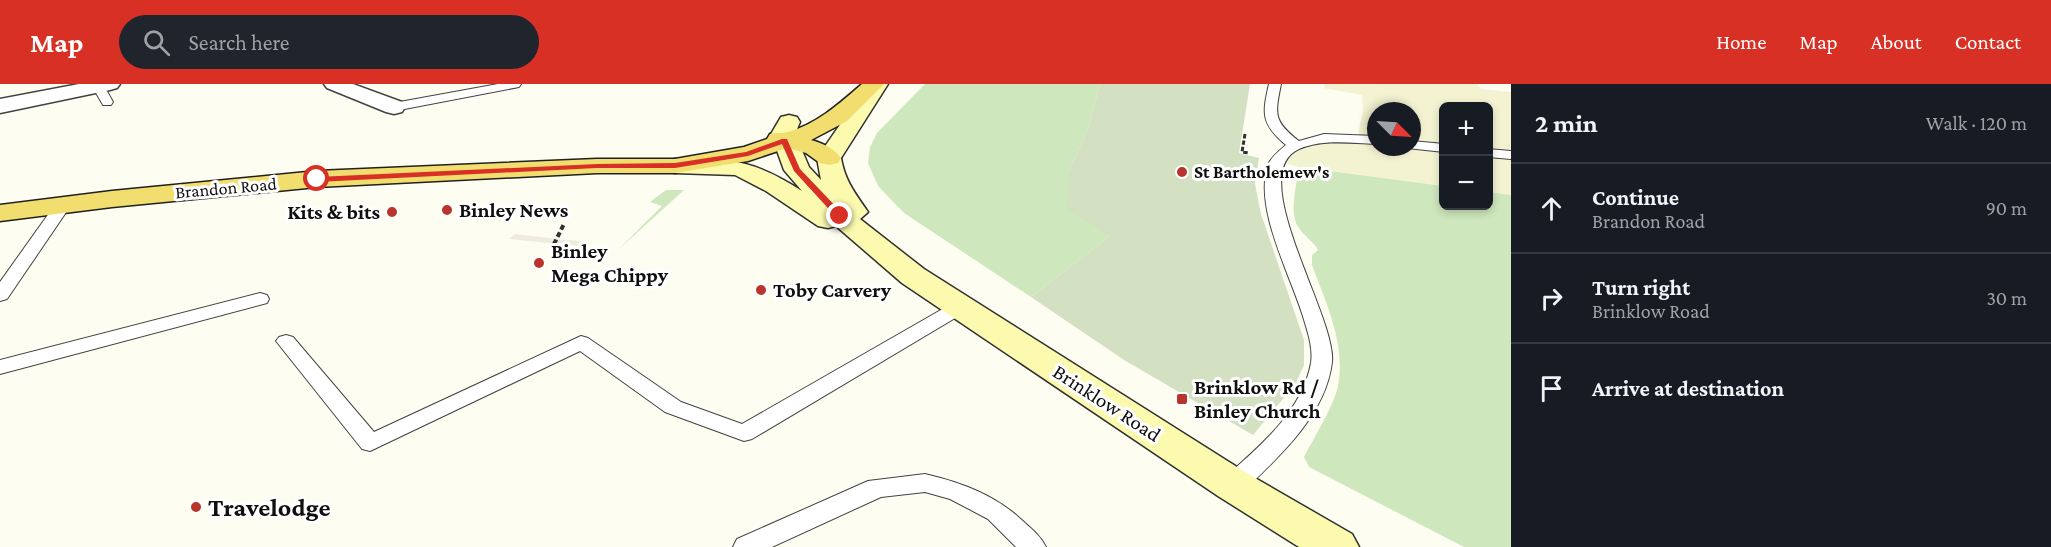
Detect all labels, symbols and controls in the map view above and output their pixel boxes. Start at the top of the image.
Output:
search box [119,15,539,69]
icon: search [140,26,173,59]
text: Map [30,27,83,58]
text: Search here [188,30,289,55]
text: Home [1716,30,1766,54]
text: Map [1799,30,1838,54]
text: About [1871,30,1922,54]
text: Contact [1955,30,2021,54]
north arrow [1367,102,1421,156]
map controls [1439,102,1493,210]
button: + [1439,102,1493,156]
text: 2 min [1535,109,1598,138]
text: Walk · 120 m [1926,112,2027,134]
button: − [1439,156,1493,210]
place label: St Bartholemew's [1194,162,1329,182]
route start [303,165,329,191]
marker: St Bartholemew's [1175,165,1189,179]
street label: Brandon Road [174,174,278,202]
text: Continue [1592,185,1679,210]
icon: ahead [1535,192,1568,225]
text: 90 m [1986,197,2027,219]
place label: Binley News [459,198,569,222]
place label: Kits & bits [287,200,380,224]
route end [826,202,852,228]
marker: Binley News [440,203,454,217]
marker: Kits & bits [385,205,399,219]
text: Brandon Road [1592,210,1705,232]
place label: Binley Mega Chippy [551,239,669,287]
marker: Binley Mega Chippy [532,256,546,270]
text: Turn right [1592,275,1690,300]
place label: Toby Carvery [773,278,892,302]
icon: right [1535,282,1568,315]
marker: Toby Carvery [754,283,768,297]
text: 30 m [1986,287,2027,309]
text: Brinklow Road [1592,300,1710,322]
street label: Brinklow Road [1049,359,1165,447]
icon: arrive [1535,372,1568,405]
place label: Brinklow Rd / Binley Church [1194,375,1320,423]
text: Arrive at destination [1592,376,1784,401]
marker: Brinklow Rd / Binley Church [1175,392,1189,406]
place label: Travelodge [208,493,331,522]
marker: Travelodge [189,500,203,514]

